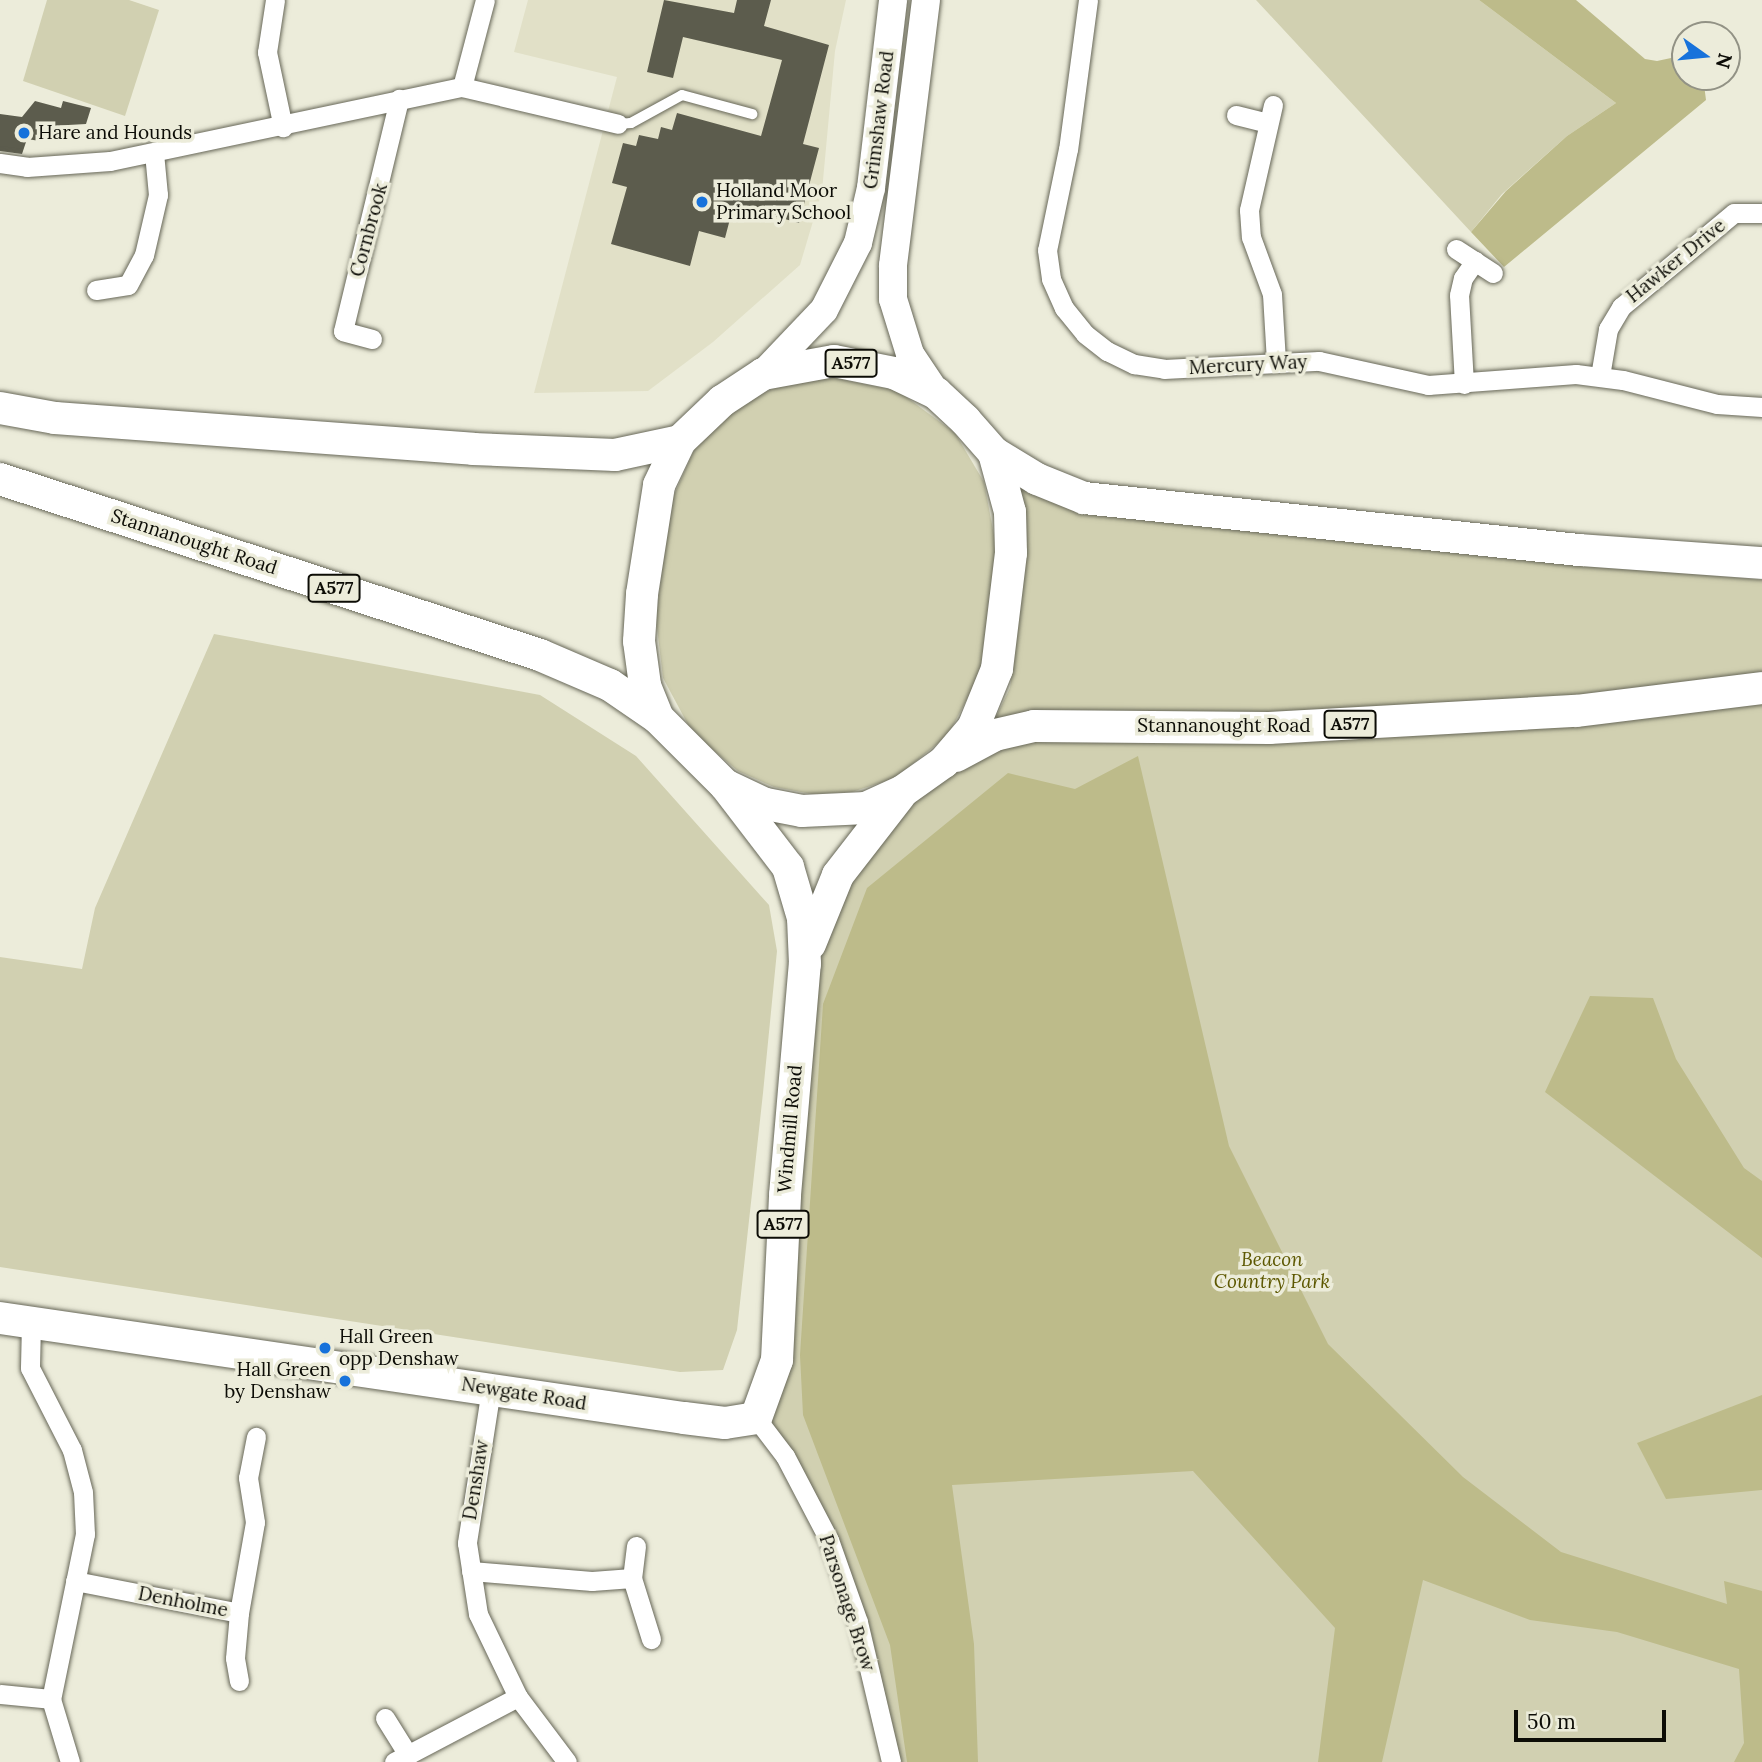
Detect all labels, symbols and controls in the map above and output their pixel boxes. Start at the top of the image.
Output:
north arrow [1671,21,1741,91]
street label: Grimshaw Road [859,50,899,190]
text: N [1711,51,1738,71]
place label: Hare and Hounds [38,122,192,144]
marker: Hare and Hounds [16,125,32,141]
place label: Holland Moor Primary School [716,180,851,224]
street label: Cornbrook [346,181,392,279]
marker: Holland Moor Primary School [694,194,710,210]
street label: Hawker Drive [1622,214,1730,308]
road number: A577 [823,348,879,377]
street label: Mercury Way [1188,351,1308,379]
street label: Stannanought Road [108,504,280,580]
road number: A577 [306,574,362,602]
road number: A577 [1322,710,1378,738]
street label: Stannanought Road [1137,715,1311,737]
street label: Windmill Road [773,1064,807,1194]
road number: A577 [755,1210,811,1238]
park label: Beacon Country Park [1214,1249,1330,1293]
place label: Hall Green opp Denshaw [339,1326,459,1370]
marker: Hall Green opp Denshaw [317,1340,333,1356]
place label: Hall Green by Denshaw [224,1359,331,1403]
marker: Hall Green by Denshaw [337,1373,353,1389]
street label: Newgate Road [460,1373,588,1415]
street label: Denshaw [458,1438,494,1522]
street label: Parsonage Brow [814,1532,880,1674]
street label: Denholme [136,1582,230,1622]
scale bar [1517,1696,1669,1740]
text: 50 m [1527,1708,1576,1735]

